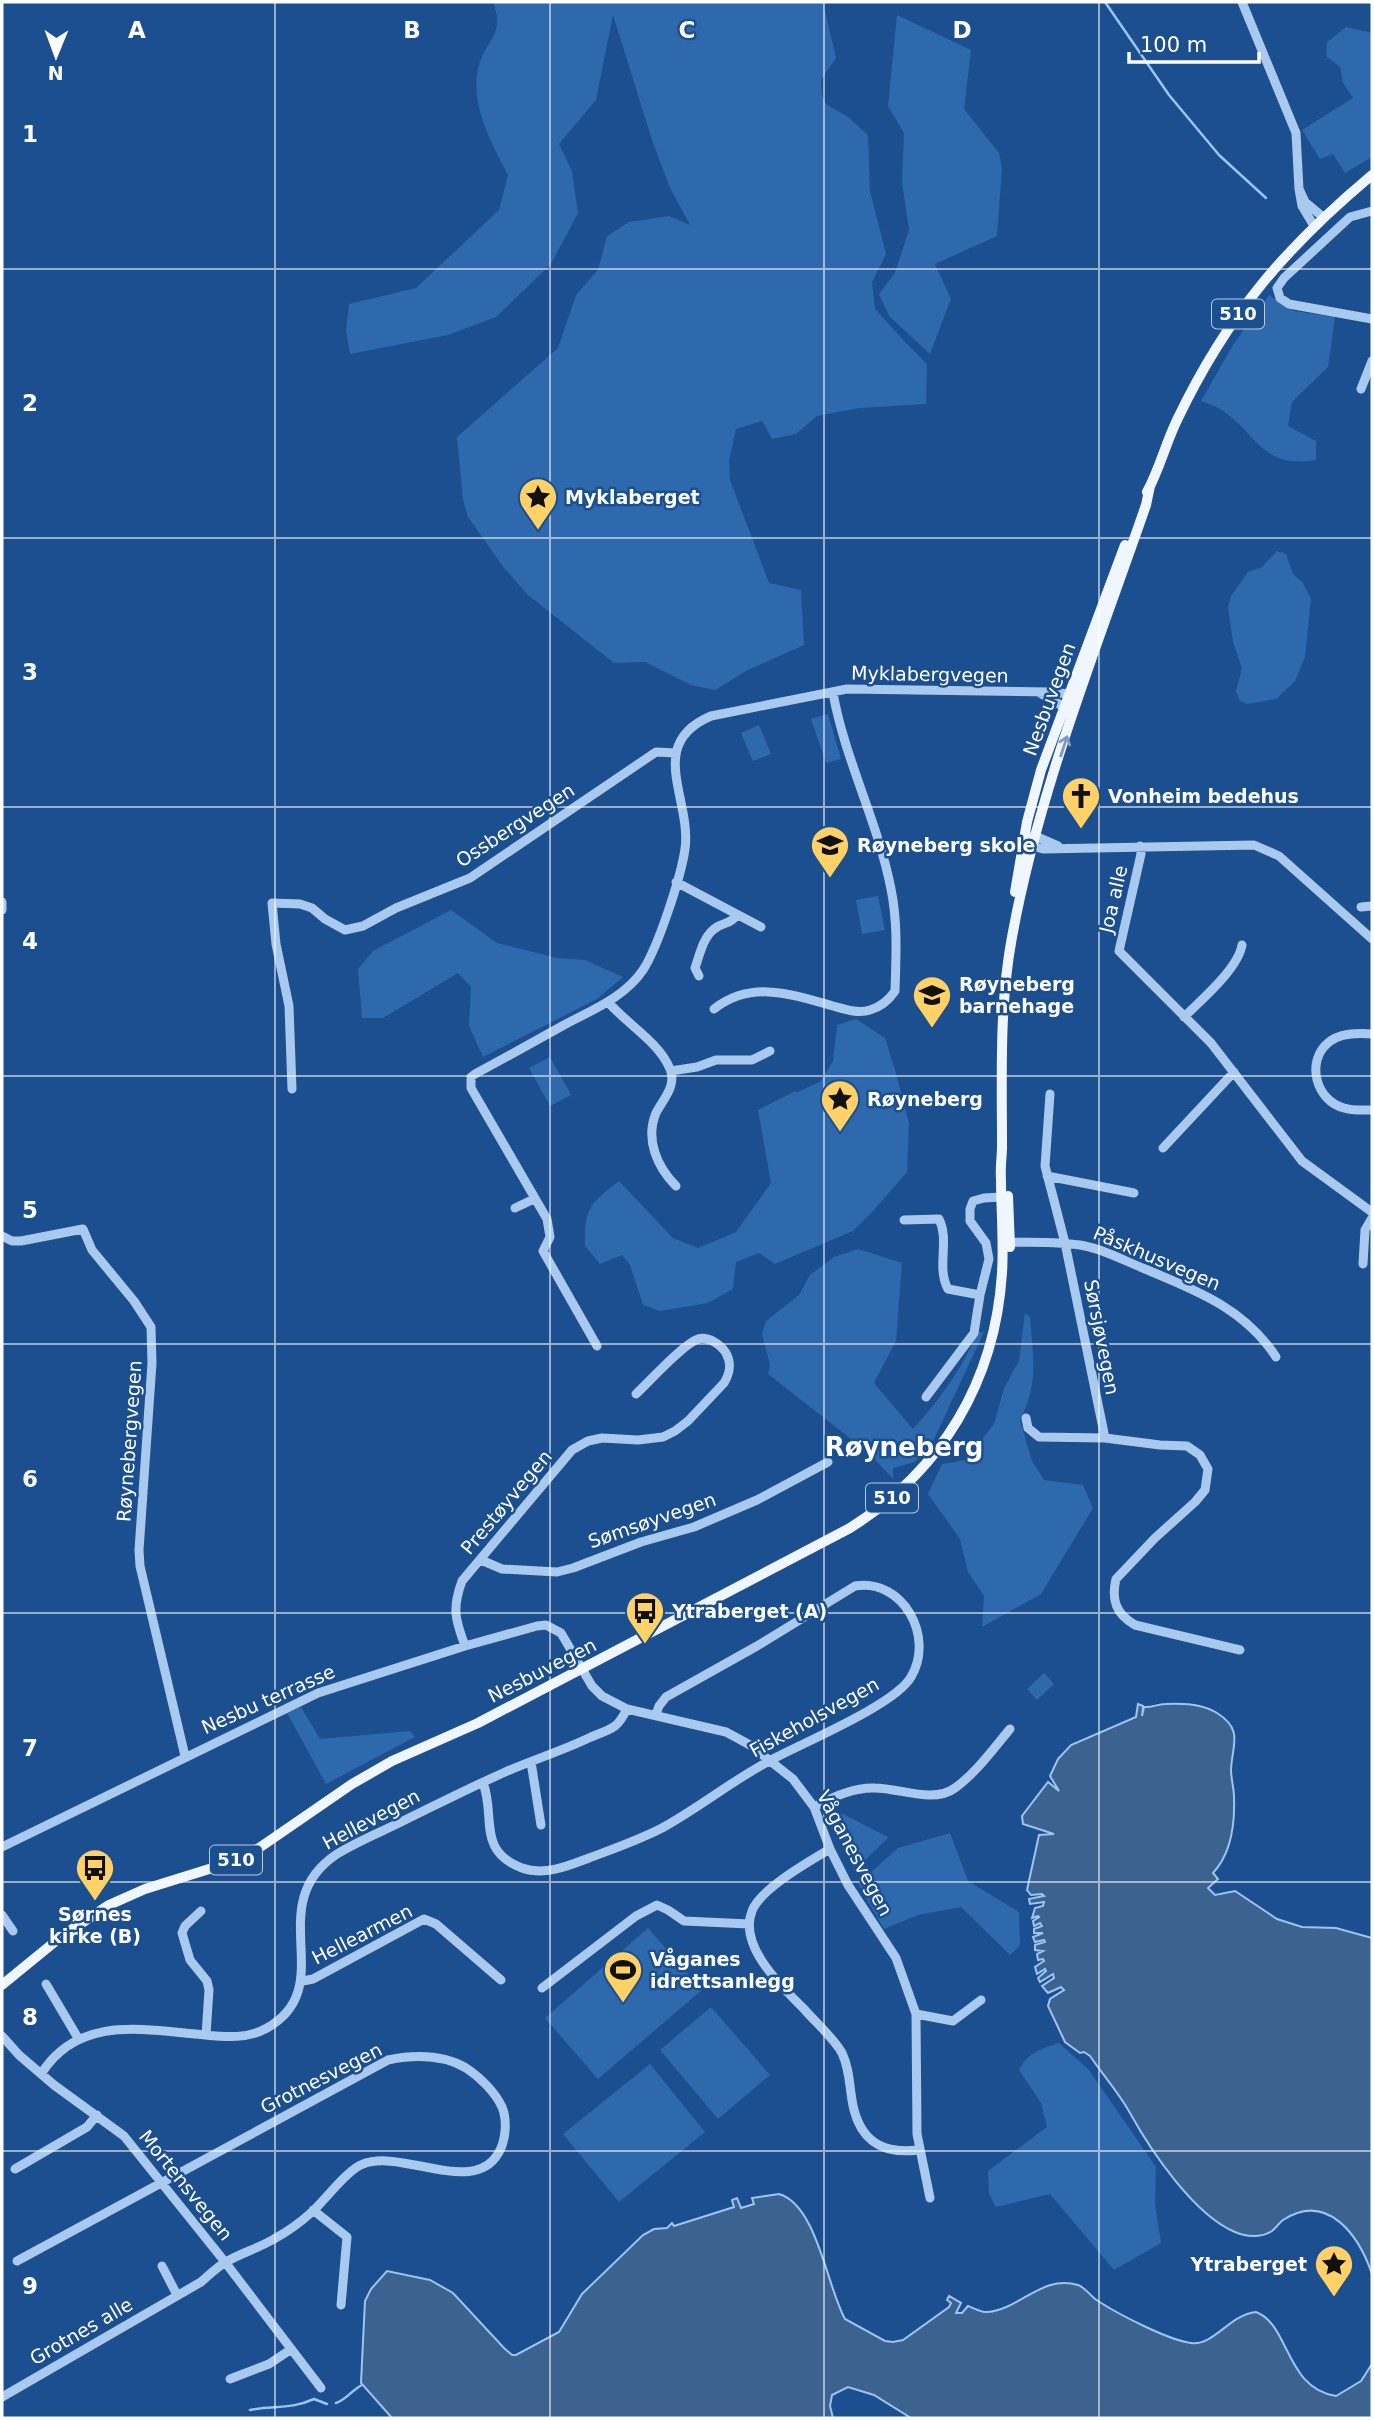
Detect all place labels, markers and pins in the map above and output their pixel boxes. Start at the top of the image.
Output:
place icon: Myklaberget [517,476,559,531]
place label: Myklaberget [565,486,700,508]
church icon: Vonheim bedehus [1060,775,1102,830]
place label: Vonheim bedehus [1108,785,1299,807]
school or university icon: Røyneberg skole [809,824,851,879]
place label: Røyneberg skole [857,834,1035,856]
place label: Røyneberg barnehage [959,973,1075,1017]
school or university icon: Røyneberg barnehage [911,974,953,1029]
place icon: Røyneberg [819,1078,861,1133]
place label: Røyneberg [867,1088,983,1110]
bus stop icon: Ytraberget (A) [624,1590,666,1645]
place label: Ytraberget (A) [671,1600,827,1622]
bus stop icon: Sørnes kirke (B) [74,1847,116,1902]
place label: Sørnes kirke (B) [49,1903,141,1947]
place label: Våganes idrettsanlegg [650,1947,795,1992]
sports icon: Våganes idrettsanlegg [602,1949,644,2004]
place icon: Ytraberget [1313,2243,1355,2298]
place label: Ytraberget [1190,2253,1307,2275]

